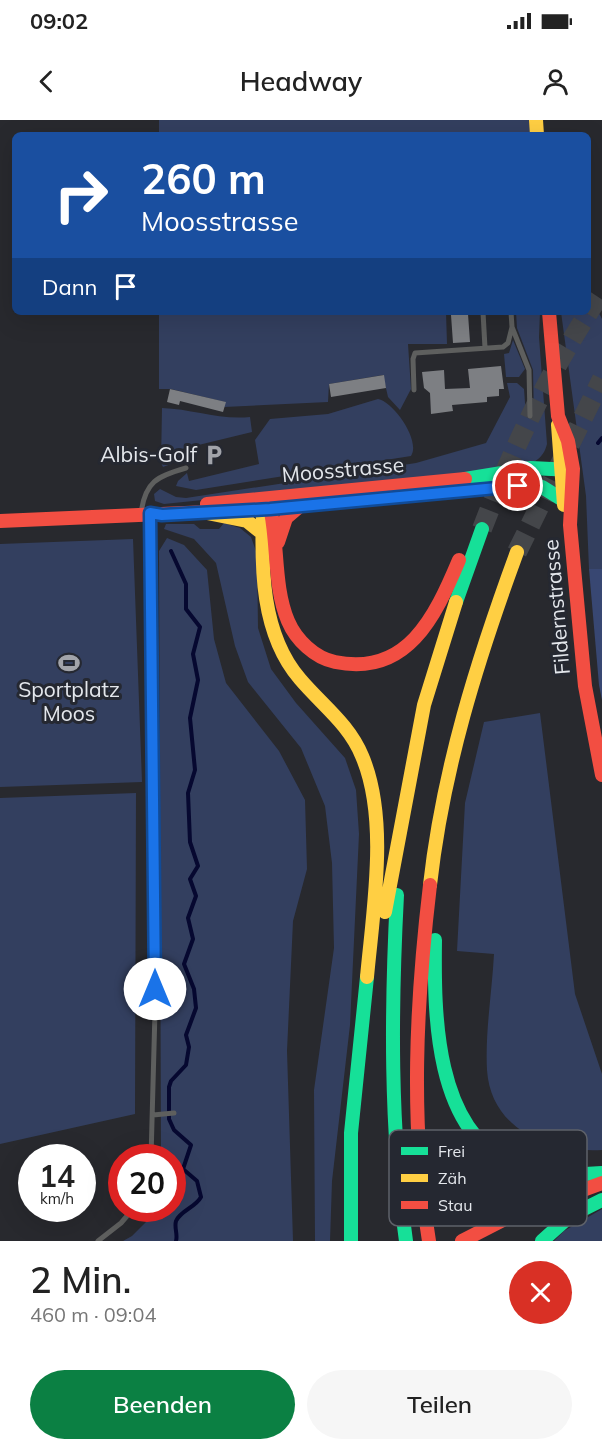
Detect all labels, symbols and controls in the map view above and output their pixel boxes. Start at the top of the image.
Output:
text: 09:02 [30,7,88,35]
text: Headway [240,64,362,98]
icon: back [30,65,63,98]
icon: person [539,65,572,98]
text: 260 m [141,152,266,205]
icon: right [42,156,120,234]
text: Moosstrasse [141,204,298,238]
icon: arrive [109,270,142,303]
text: Dann [42,273,97,301]
place label: Albis-Golf [100,441,198,467]
parking icon: Albis-Golf [202,443,226,467]
street label: Moosstrasse [281,451,405,487]
pin [492,460,543,511]
icon: arrive [501,469,534,502]
street label: Fildernstrasse [537,538,575,676]
sports icon: Sportplatz Moos [57,651,81,675]
place label: Sportplatz Moos [18,676,120,726]
position arrow [123,957,187,1021]
legend [389,1130,587,1226]
text: Frei [438,1141,465,1161]
speed limit sign: 20 [108,1144,186,1222]
text: 14 [39,1157,75,1195]
text: Zäh [438,1168,467,1188]
text: km/h [40,1189,74,1208]
text: Stau [438,1195,472,1215]
text: 2 Min. [30,1257,131,1302]
button: close [509,1261,572,1324]
text: 460 m · 09:04 [30,1302,156,1327]
button: Beenden [30,1370,295,1439]
button: Teilen [307,1370,572,1439]

